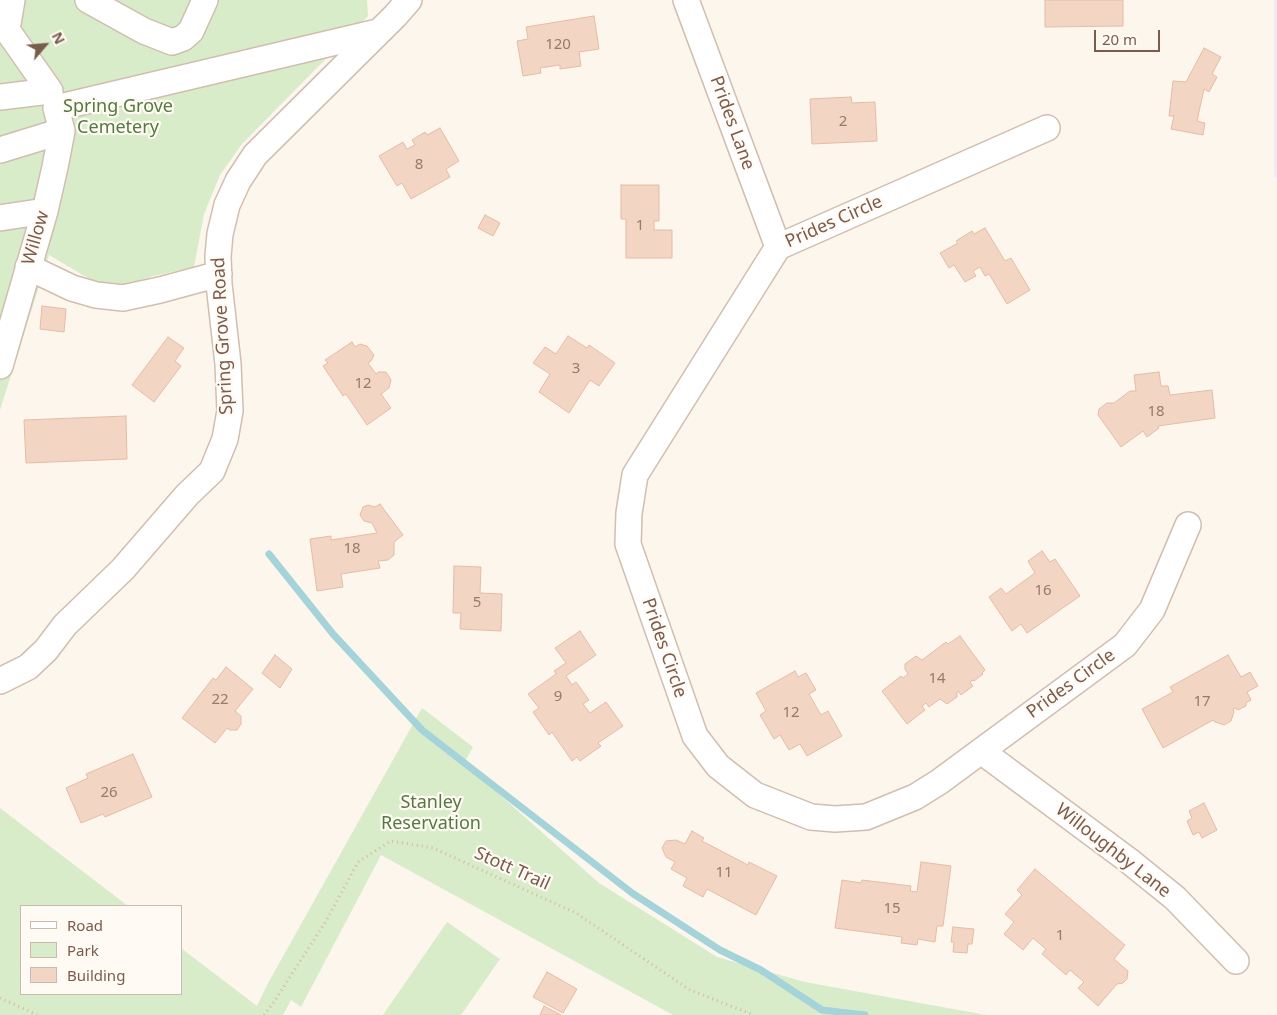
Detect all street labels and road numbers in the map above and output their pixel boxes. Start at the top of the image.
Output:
street label: Prides Lane [705,73,759,173]
street label: Prides Circle [782,191,886,253]
street label: Willow [18,208,54,268]
street label: Spring Grove Road [208,257,238,415]
street label: Prides Circle [637,595,691,701]
street label: Prides Circle [1023,645,1119,723]
street label: Willoughby Lane [1051,799,1175,903]
street label: Stott Trail [471,843,553,895]

